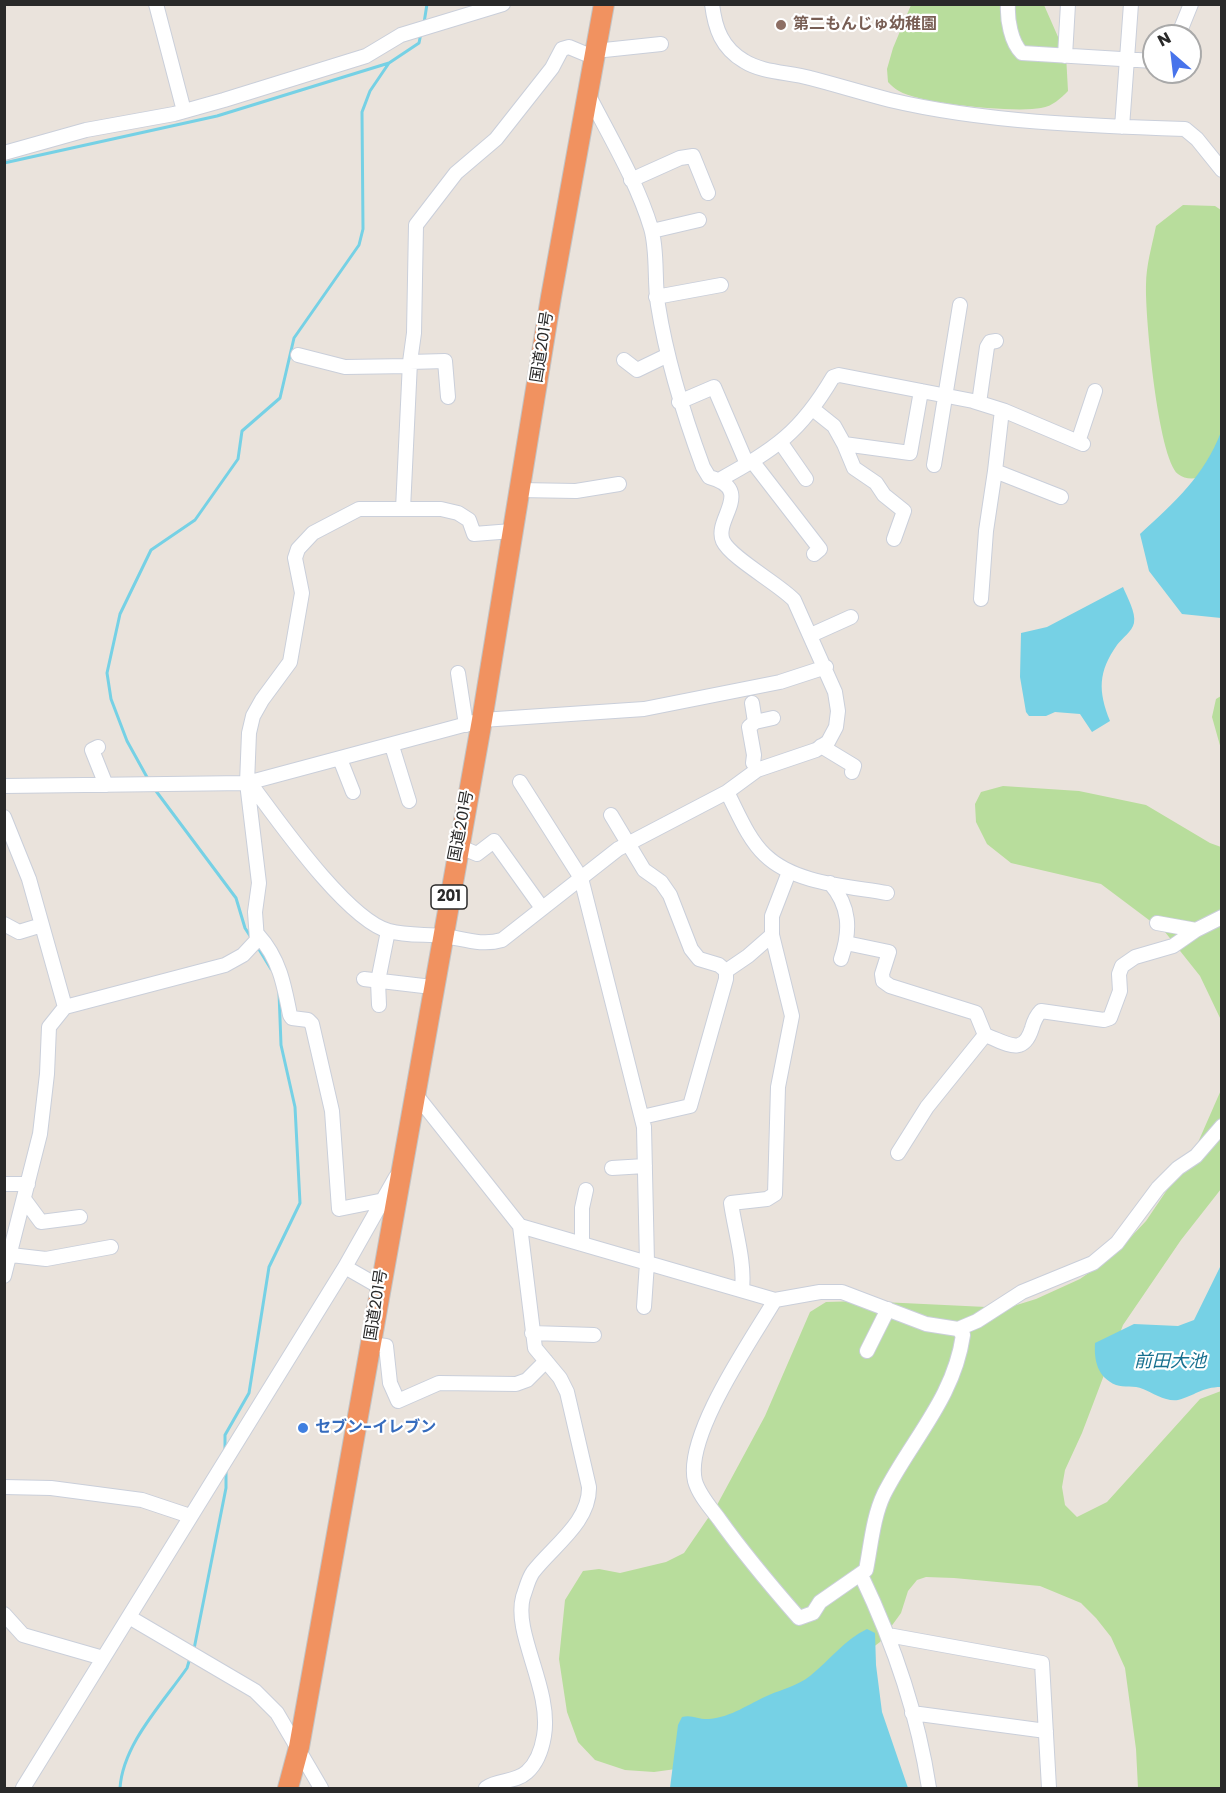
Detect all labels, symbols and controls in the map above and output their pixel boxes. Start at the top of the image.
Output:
place label: 第二もんじゅ幼稚園 [793,15,937,35]
marker: 第二もんじゅ幼稚園 [774,18,788,32]
north arrow [1142,24,1202,84]
text: N [1154,26,1175,52]
street label: 国道201号 [528,310,558,384]
street label: 国道201号 [446,789,478,863]
road number: 201 [431,885,467,909]
street label: 国道201号 [362,1268,392,1342]
water label: 前田大池 [1134,1351,1206,1373]
place label: セブン-イレブン [315,1418,436,1438]
marker: セブン-イレブン [296,1421,310,1435]

